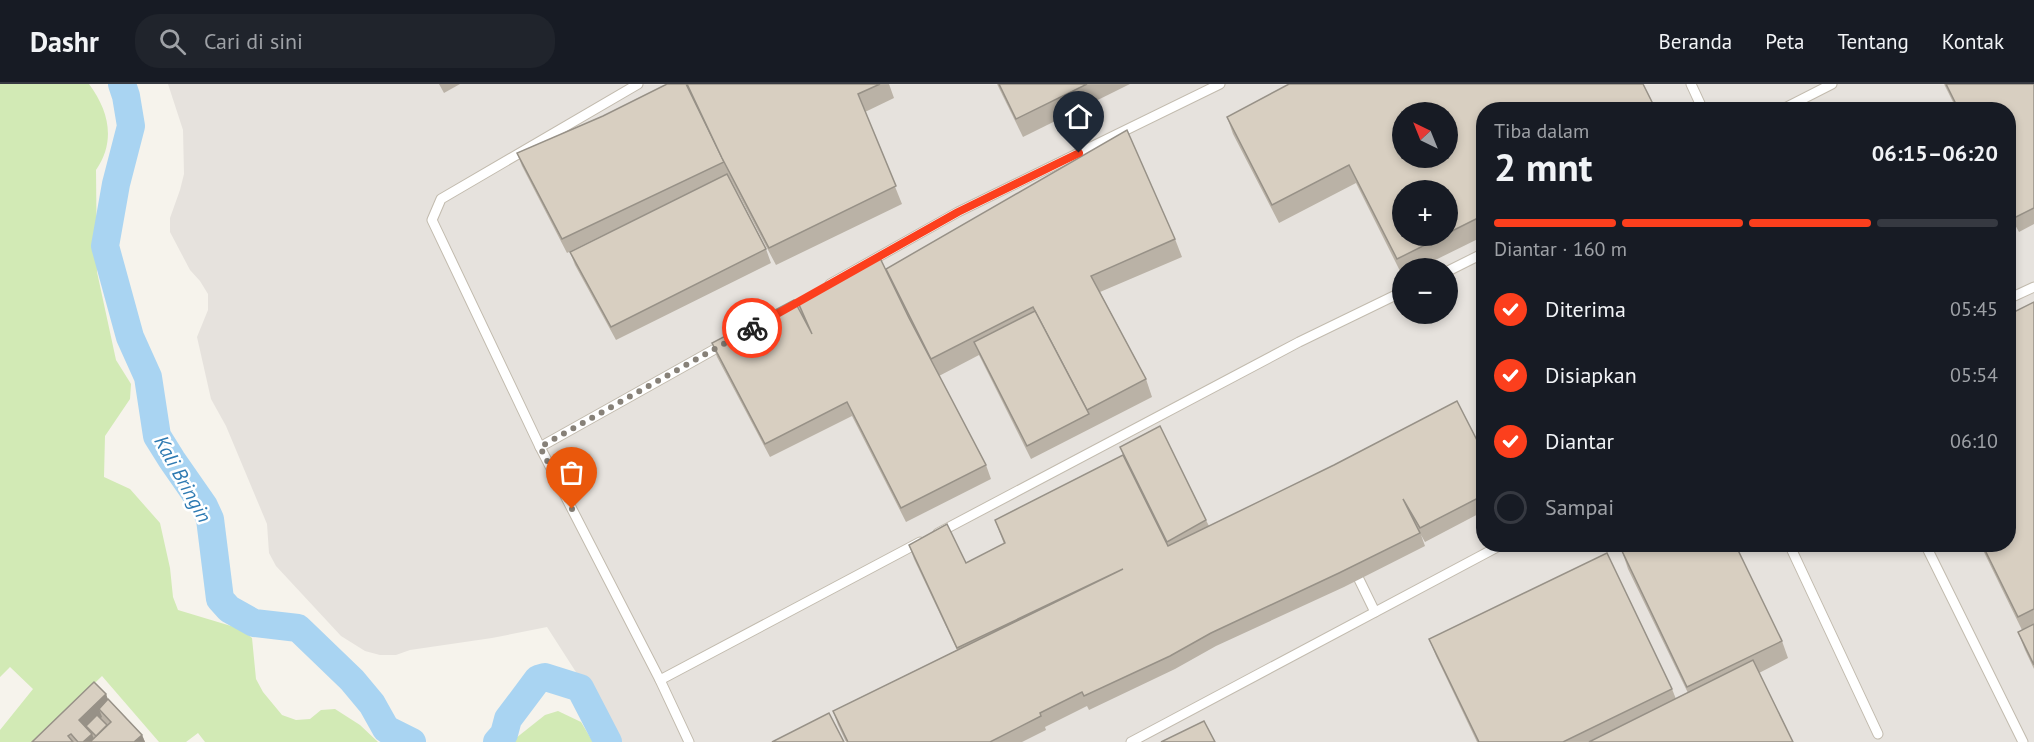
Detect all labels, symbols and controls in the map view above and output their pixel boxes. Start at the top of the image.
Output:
search box [135,14,555,68]
text: Dashr [30,23,99,60]
icon: search [156,25,189,58]
text: Cari di sini [204,27,303,55]
text: Beranda [1659,28,1732,55]
text: Peta [1765,28,1804,55]
text: Tentang [1837,28,1909,55]
text: Kontak [1942,28,2004,55]
pin [1053,91,1104,153]
icon: home [1062,100,1095,133]
north arrow [1392,102,1458,168]
map controls [1392,102,1458,324]
text: Tiba dalam [1494,118,1589,144]
text: 06:15–06:20 [1872,139,1998,167]
text: 2 mnt [1494,141,1592,192]
button: + [1392,180,1458,246]
text: Diantar · 160 m [1494,236,1627,262]
button: − [1392,258,1458,324]
icon: check [1494,293,1527,326]
text: Diterima [1545,295,1626,323]
text: 05:45 [1950,296,1998,322]
courier [722,298,782,358]
icon: bike [736,312,769,345]
icon: check [1494,359,1527,392]
text: Disiapkan [1545,361,1637,389]
text: 05:54 [1950,362,1998,388]
icon: check [1494,425,1527,458]
text: Diantar [1545,427,1614,455]
text: 06:10 [1950,428,1998,454]
water label: Kali Bringin [148,431,218,527]
pin [546,447,597,509]
icon: bag [555,456,588,489]
text: Sampai [1545,493,1614,521]

